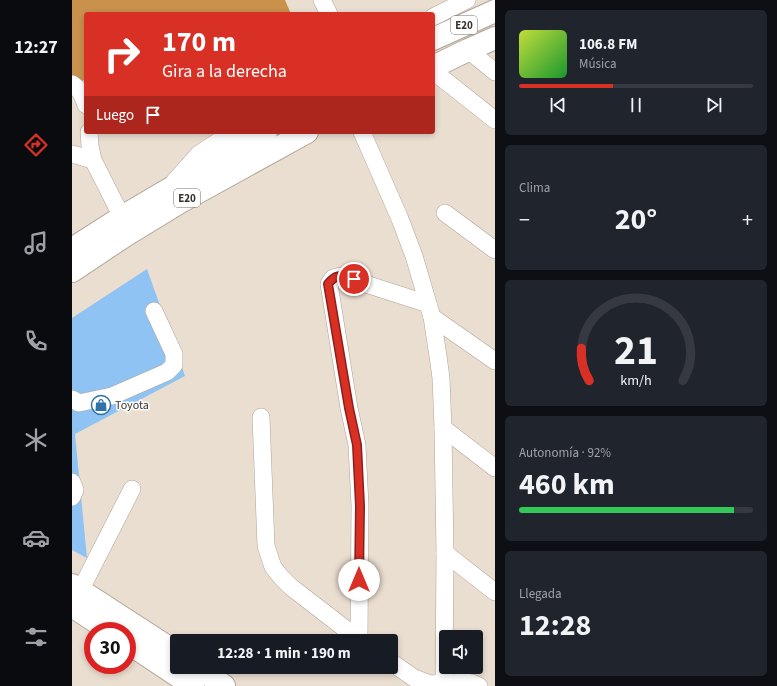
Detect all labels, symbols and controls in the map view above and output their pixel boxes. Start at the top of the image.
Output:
road number: E20 [451,16,477,34]
text: 170 m [162,22,236,62]
icon: right [96,28,148,80]
text: 106.8 FM [579,34,637,55]
text: 12:27 [14,35,58,60]
text: Música [579,55,617,73]
text: Gira a la derecha [162,59,287,84]
icon: previous [547,94,569,116]
icon: pause [625,94,647,116]
icon: next [703,94,725,116]
icon: arrive [142,104,164,126]
text: Luego [96,105,134,126]
icon: directions [22,131,50,159]
text: Clima [519,179,550,197]
road number: E20 [174,189,200,207]
text: 20° [615,198,657,241]
text: − [519,204,530,236]
text: + [742,204,753,236]
icon: music [22,229,50,257]
pin [337,262,371,296]
icon: arrive [343,268,365,290]
text: 21 [614,321,658,381]
icon: phone [22,327,50,355]
text: km/h [620,370,652,391]
shop icon: Toyota [90,394,112,416]
place label: Toyota [115,397,149,414]
icon: climate [22,426,50,454]
text: Autonomía · 92% [519,444,611,462]
text: 460 km [519,463,615,506]
icon: car [22,524,50,552]
position arrow [338,559,380,601]
text: Llegada [519,585,562,603]
text: 12:28 [519,604,591,647]
speed limit sign: 30 [84,622,136,674]
icon: filters [22,623,50,651]
map controls [439,630,483,674]
button: sound [439,630,483,674]
text: 12:28 · 1 min · 190 m [217,643,351,664]

